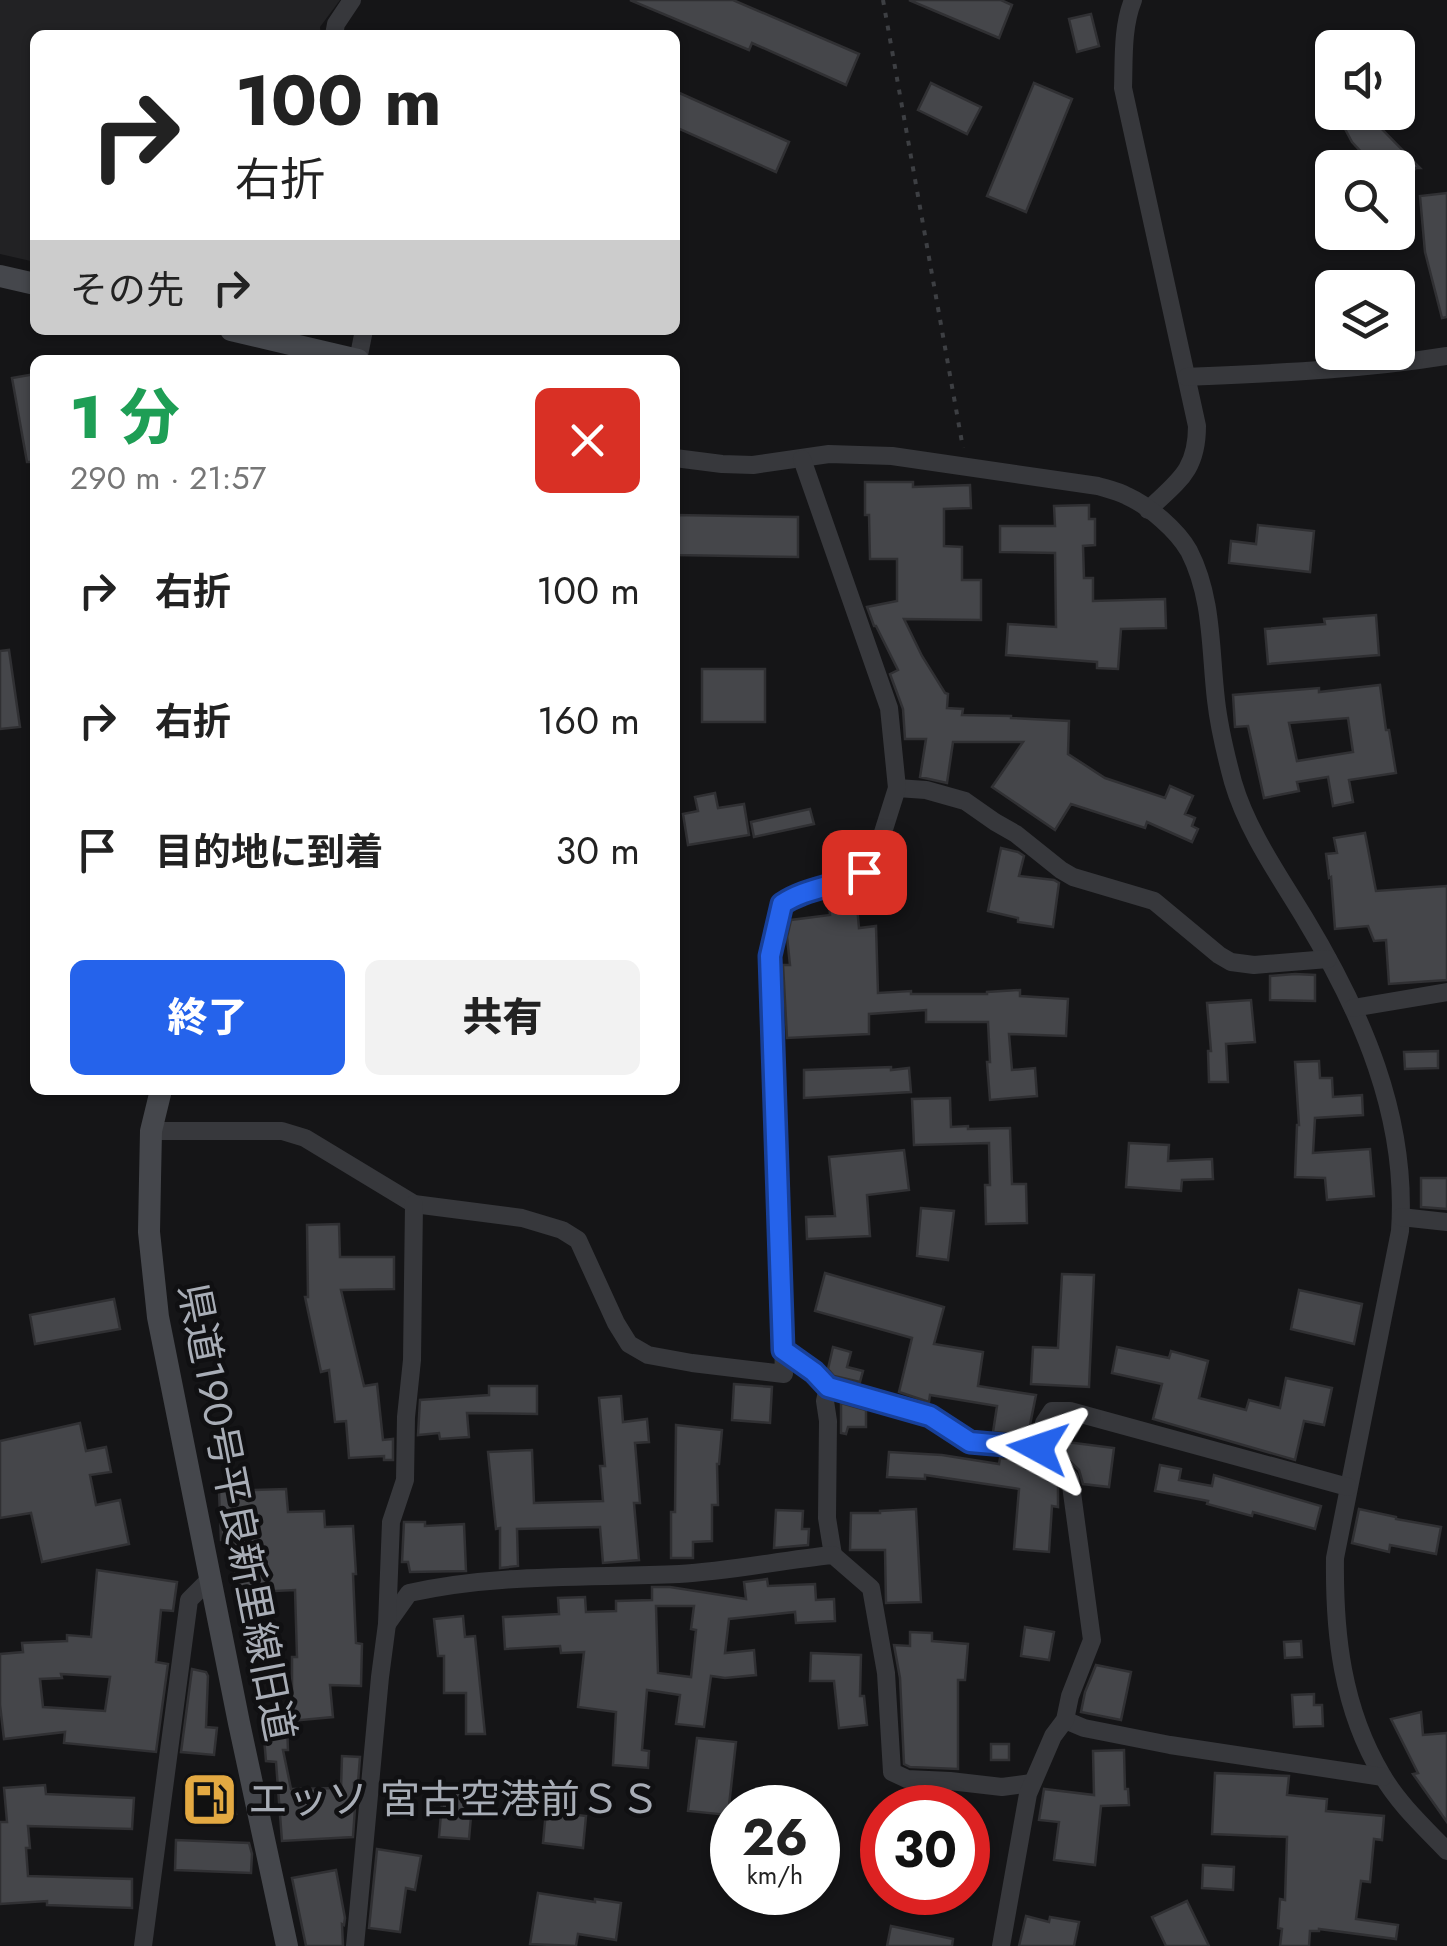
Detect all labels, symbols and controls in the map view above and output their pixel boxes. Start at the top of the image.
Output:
map controls [1315,30,1415,370]
button: sound [1315,30,1415,130]
text: 100 m [235,50,442,151]
icon: right [70,70,200,200]
text: 右折 [235,147,325,212]
button: search [1315,150,1415,250]
icon: right [204,260,259,315]
text: その先 [70,262,184,317]
button: layers [1315,270,1415,370]
text: 1 分 [70,374,180,461]
button: close [535,388,640,493]
text: 290 m · 21:57 [70,455,266,501]
icon: right [70,563,125,618]
text: 100 m [536,563,640,618]
text: 右折 [155,564,231,619]
icon: right [70,693,125,748]
text: 160 m [537,693,640,748]
text: 右折 [155,694,231,749]
icon: arrive [70,823,125,878]
text: 30 m [555,823,640,878]
text: 目的地に到着 [155,824,383,879]
pin [822,830,907,915]
icon: arrive [837,845,892,900]
button: 終了 [70,960,345,1075]
button: 共有 [365,960,640,1075]
street label: 県道190号平良新里線旧道 [164,1278,310,1746]
position arrow [986,1396,1090,1500]
fuel station icon: エッソ 宮古空港前ＳＳ [179,1769,239,1829]
place label: エッソ 宮古空港前ＳＳ [248,1770,660,1828]
speed limit sign: 30 [860,1785,990,1915]
text: 26 [742,1801,808,1874]
text: km/h [747,1857,803,1893]

